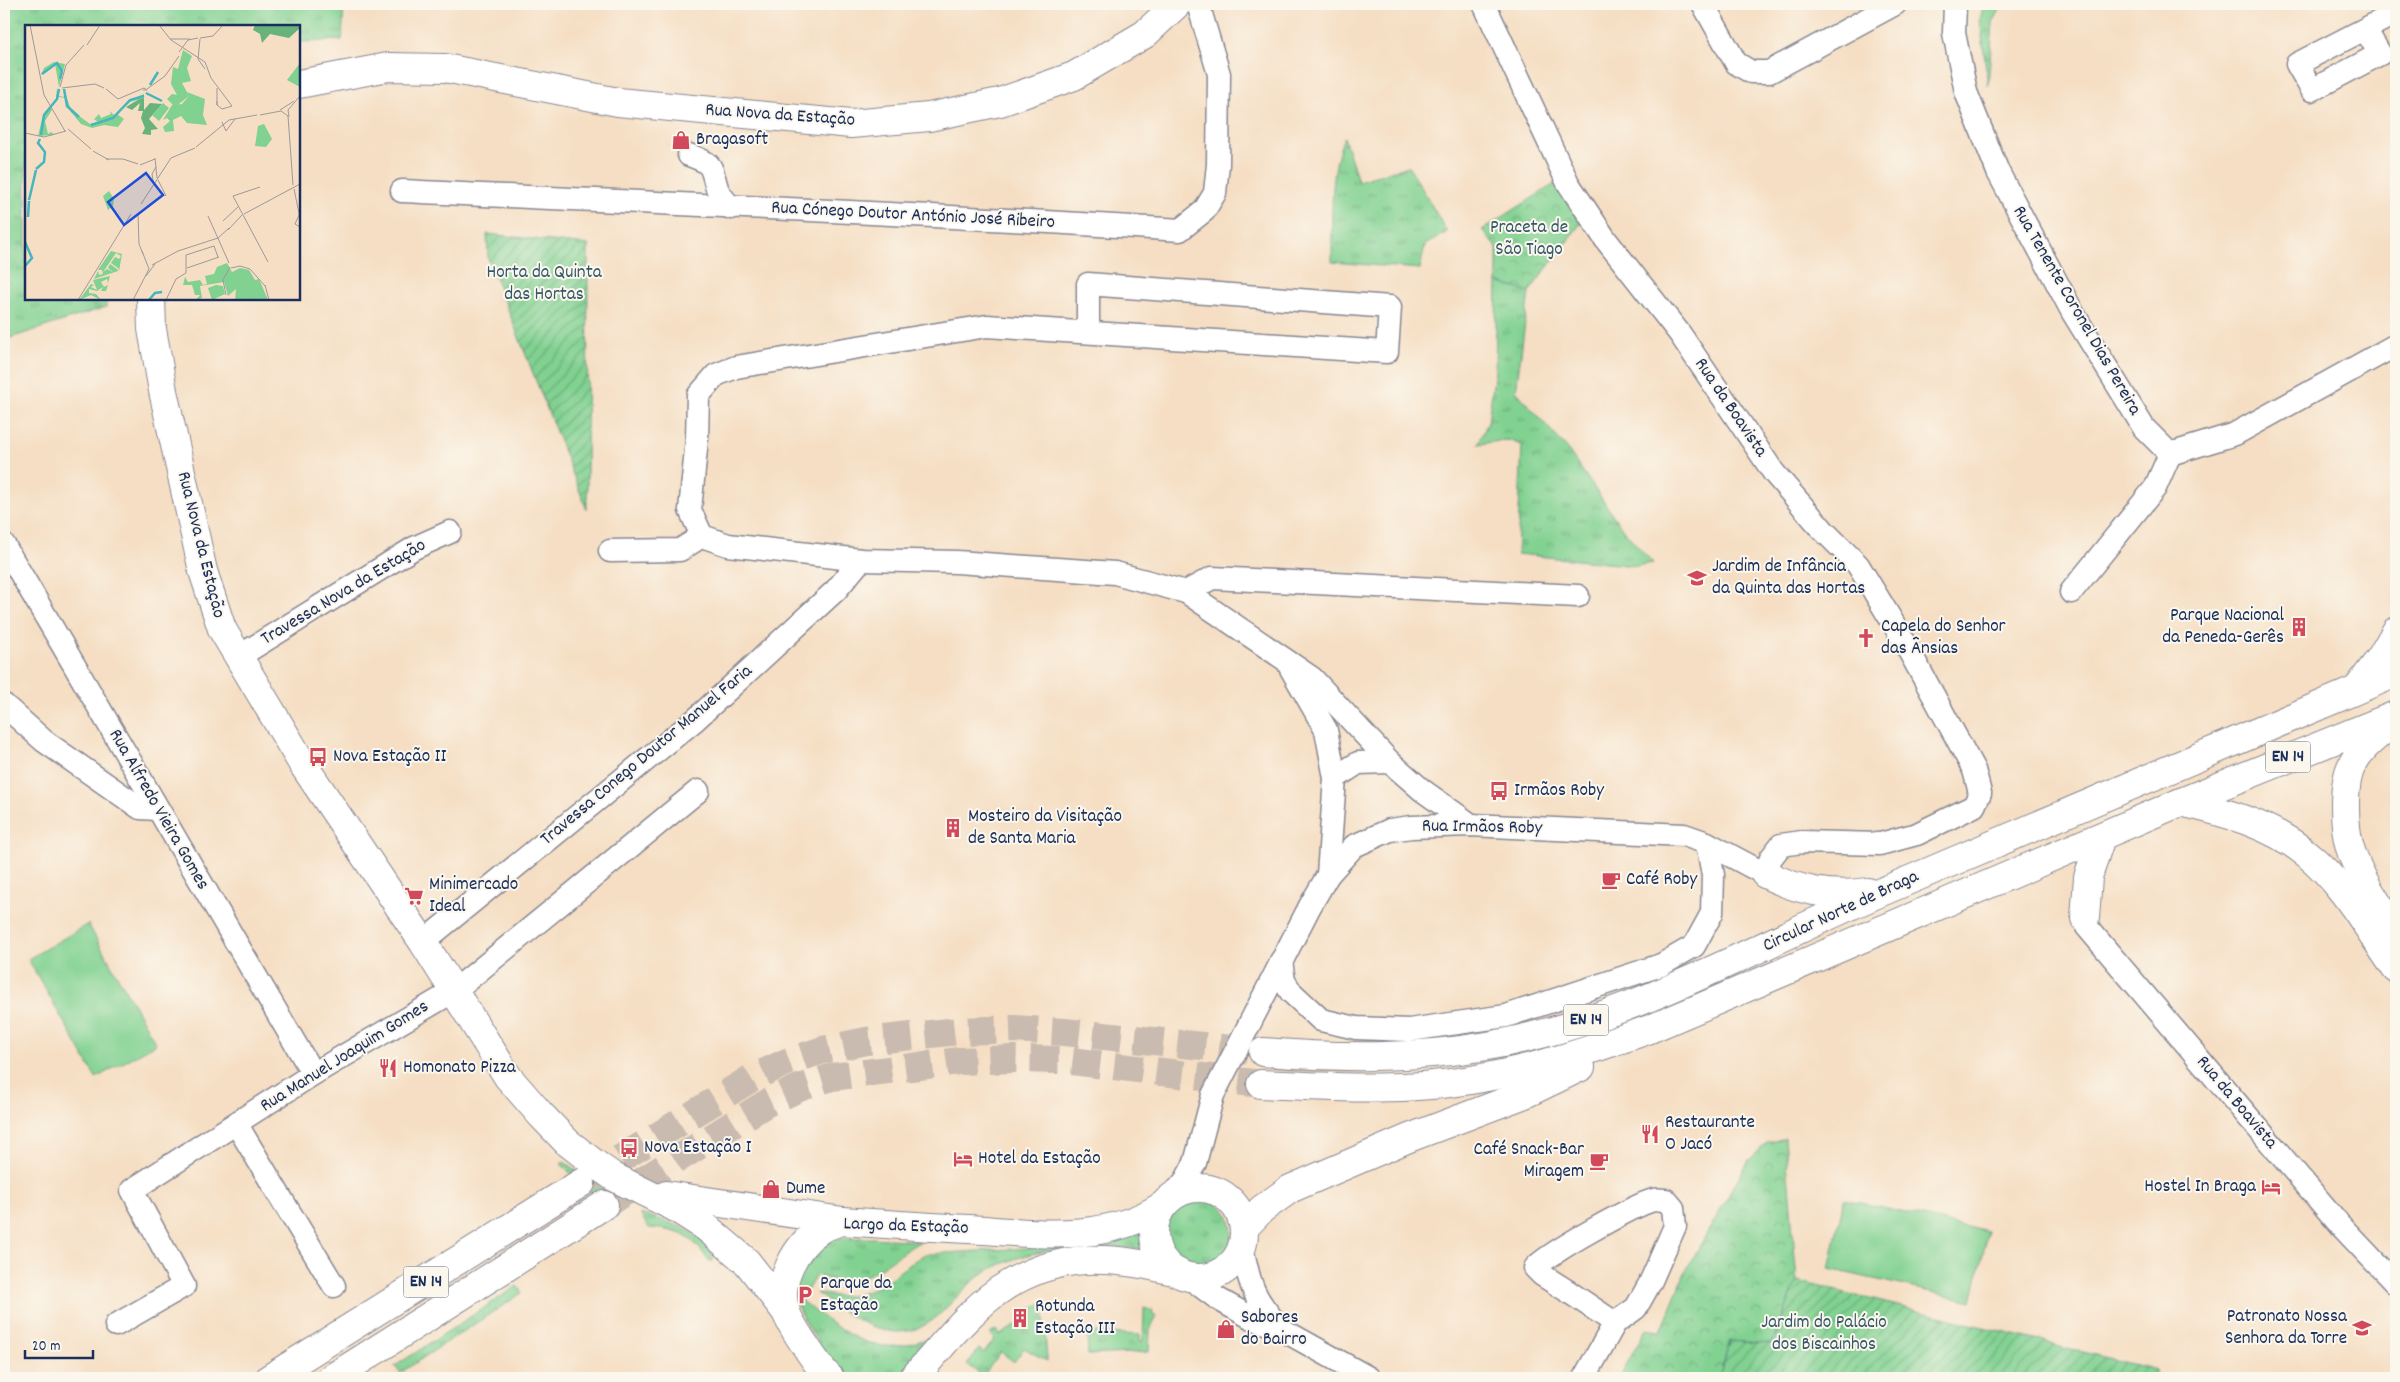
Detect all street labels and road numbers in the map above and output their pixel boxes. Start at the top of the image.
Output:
street label: Rua Nova da Estação [704,97,856,135]
street label: Rua Cónego Doutor António José Ribeiro [770,195,1056,237]
street label: Rua Tenente Coronel Dias Pereira [2005,201,2148,422]
street label: Rua da Boavista [1687,353,1774,464]
street label: Rua Nova da Estação [169,469,231,621]
street label: Travessa Nova da Estação [256,533,432,653]
street label: Travessa Conego Doutor Manuel Faria [535,658,760,853]
street label: Rua Alfredo Vieira Gomes [101,725,215,895]
road number: EN 14 [2266,742,2310,772]
street label: Rua Irmãos Roby [1421,813,1543,843]
street label: Circular Norte de Braga [1759,864,1924,960]
street label: Rua Manuel Joaquim Gomes [255,994,435,1120]
road number: EN 14 [1564,1004,1608,1036]
street label: Rua da Boavista [2189,1050,2284,1156]
street label: Largo da Estação [843,1211,969,1243]
road number: EN 14 [404,1266,448,1298]

